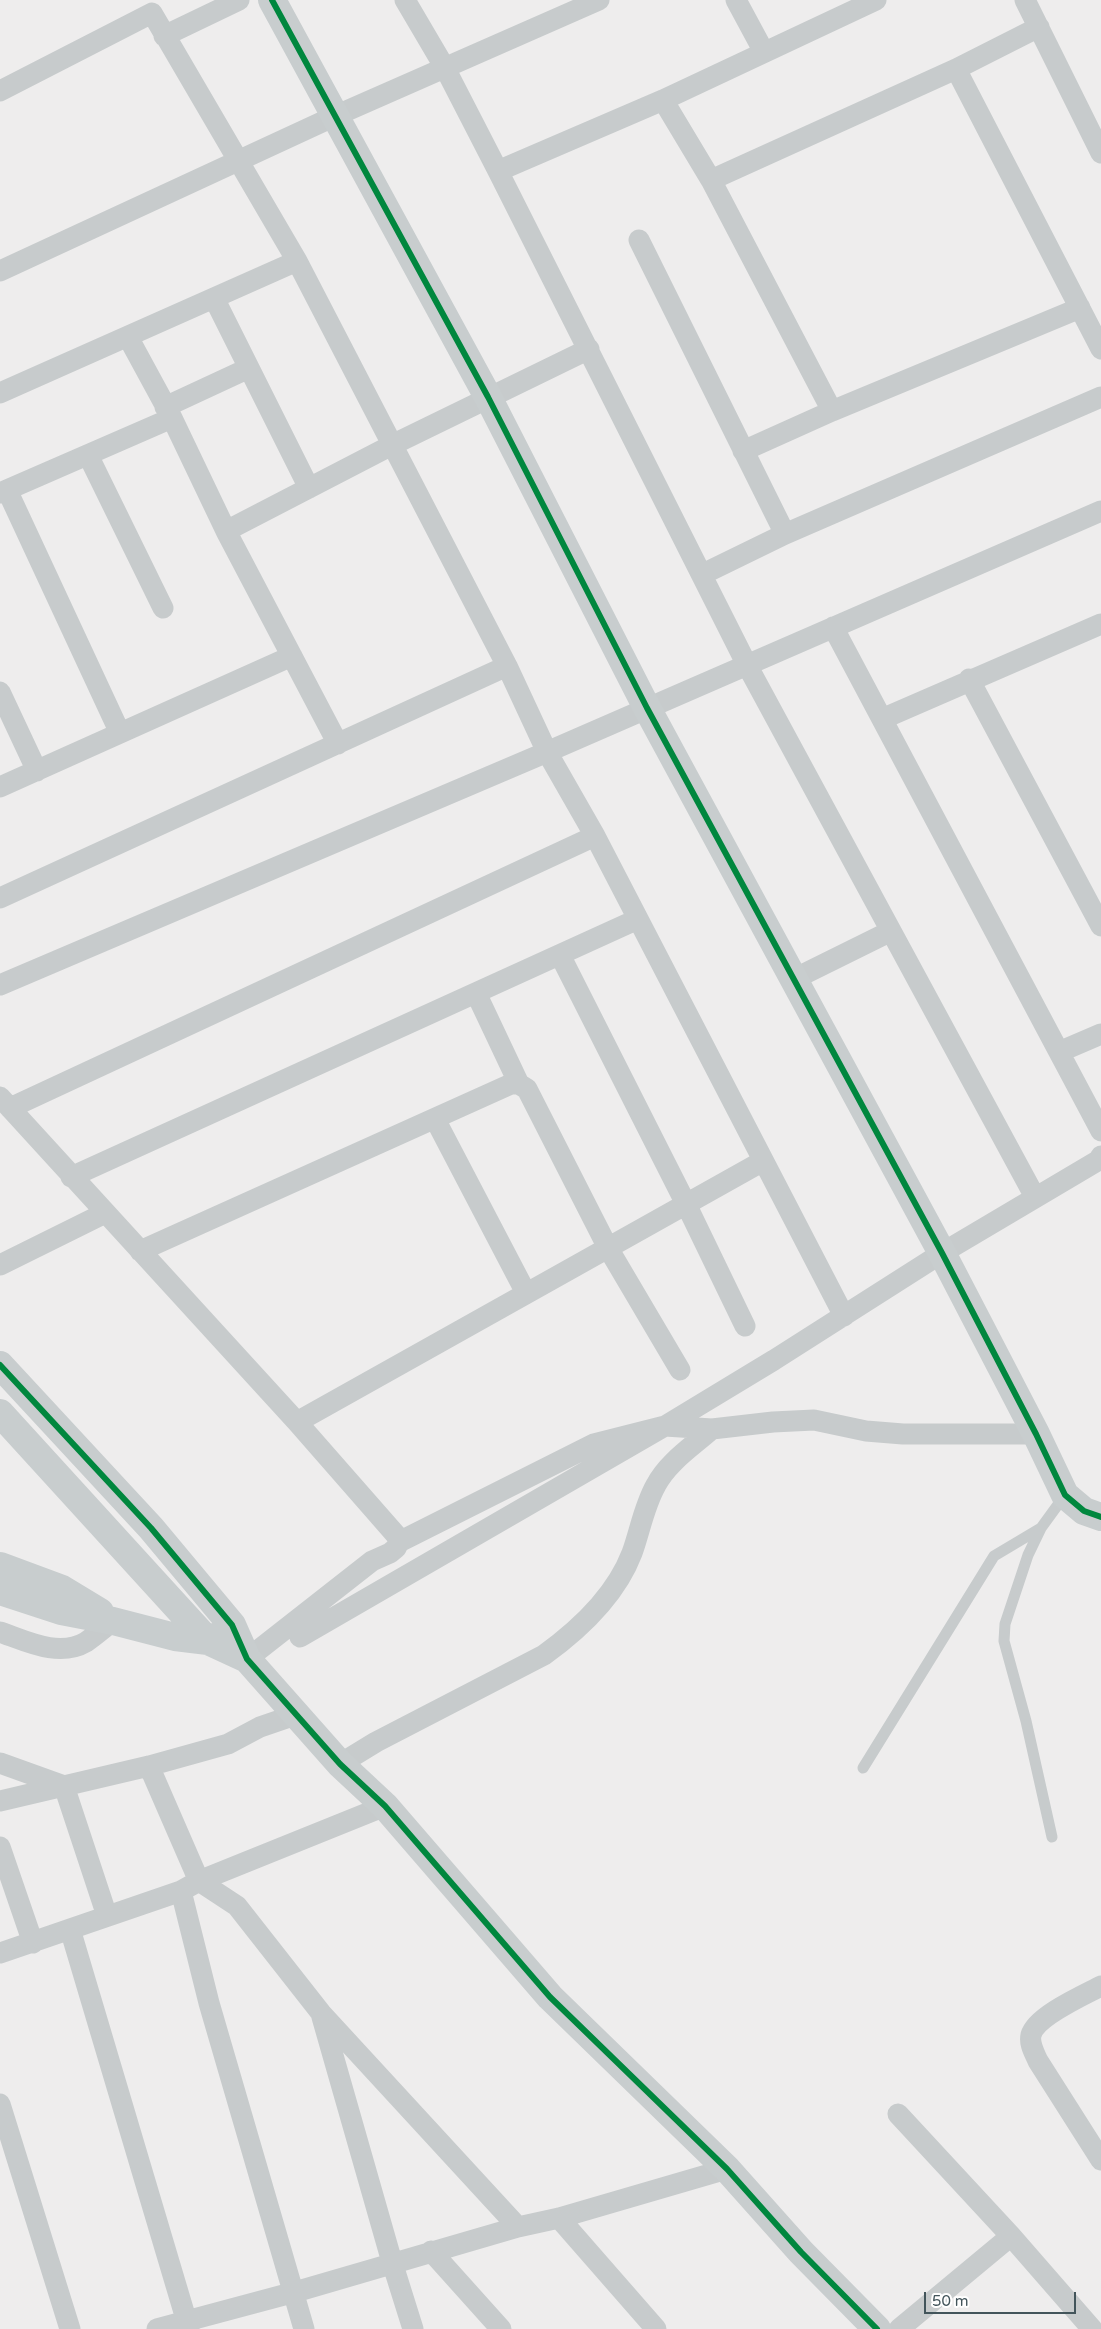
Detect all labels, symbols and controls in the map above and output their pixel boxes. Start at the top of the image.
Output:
scale bar [926,2282,1078,2314]
text: 50 m [932,2292,969,2310]

